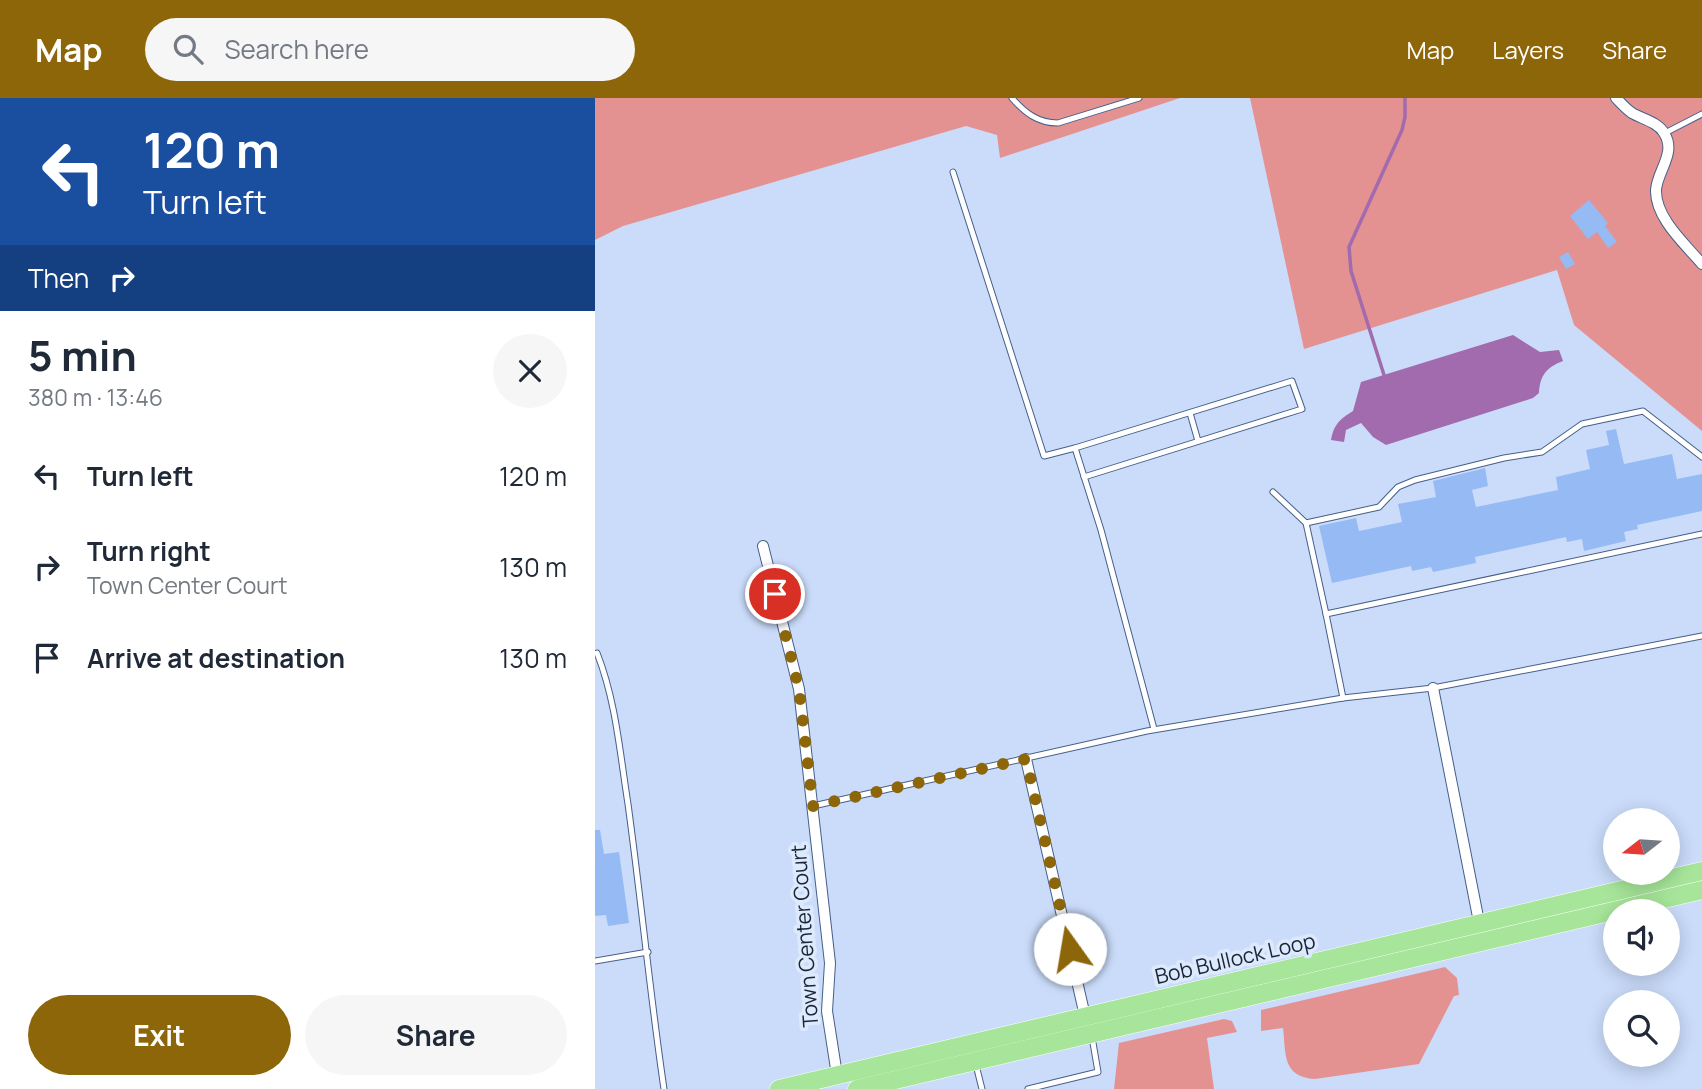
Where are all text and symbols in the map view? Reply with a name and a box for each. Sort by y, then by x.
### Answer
search box [145,18,635,81]
text: Map [35,27,103,72]
icon: search [169,30,207,68]
text: Search here [225,31,369,67]
text: Map [1407,33,1454,66]
text: Layers [1492,33,1564,66]
text: Share [1602,33,1667,66]
text: 120 m [143,116,280,183]
icon: left [28,126,119,217]
text: Turn left [143,180,267,224]
icon: right [103,259,141,297]
text: Then [28,260,89,296]
text: 5 min [28,326,137,384]
button: close [493,334,567,408]
text: 380 m · 13:46 [28,381,163,413]
icon: left [28,457,66,495]
text: Turn left [87,458,194,494]
text: 120 m [499,458,567,494]
text: Turn right [87,533,211,569]
icon: right [28,548,66,586]
text: 130 m [499,549,567,585]
pin [745,564,805,624]
text: Town Center Court [87,569,287,601]
icon: arrive [756,575,794,613]
icon: arrive [28,639,66,677]
text: Arrive at destination [87,640,345,676]
text: 130 m [499,640,567,676]
north arrow [1603,808,1680,886]
map controls [1603,808,1680,1067]
street label: Town Center Court [784,844,824,1028]
button: sound [1603,899,1680,976]
position arrow [1033,912,1107,986]
street label: Bob Bullock Loop [1152,926,1318,990]
button: search [1603,990,1680,1067]
button: Exit [28,995,291,1075]
button: Share [305,995,567,1075]

